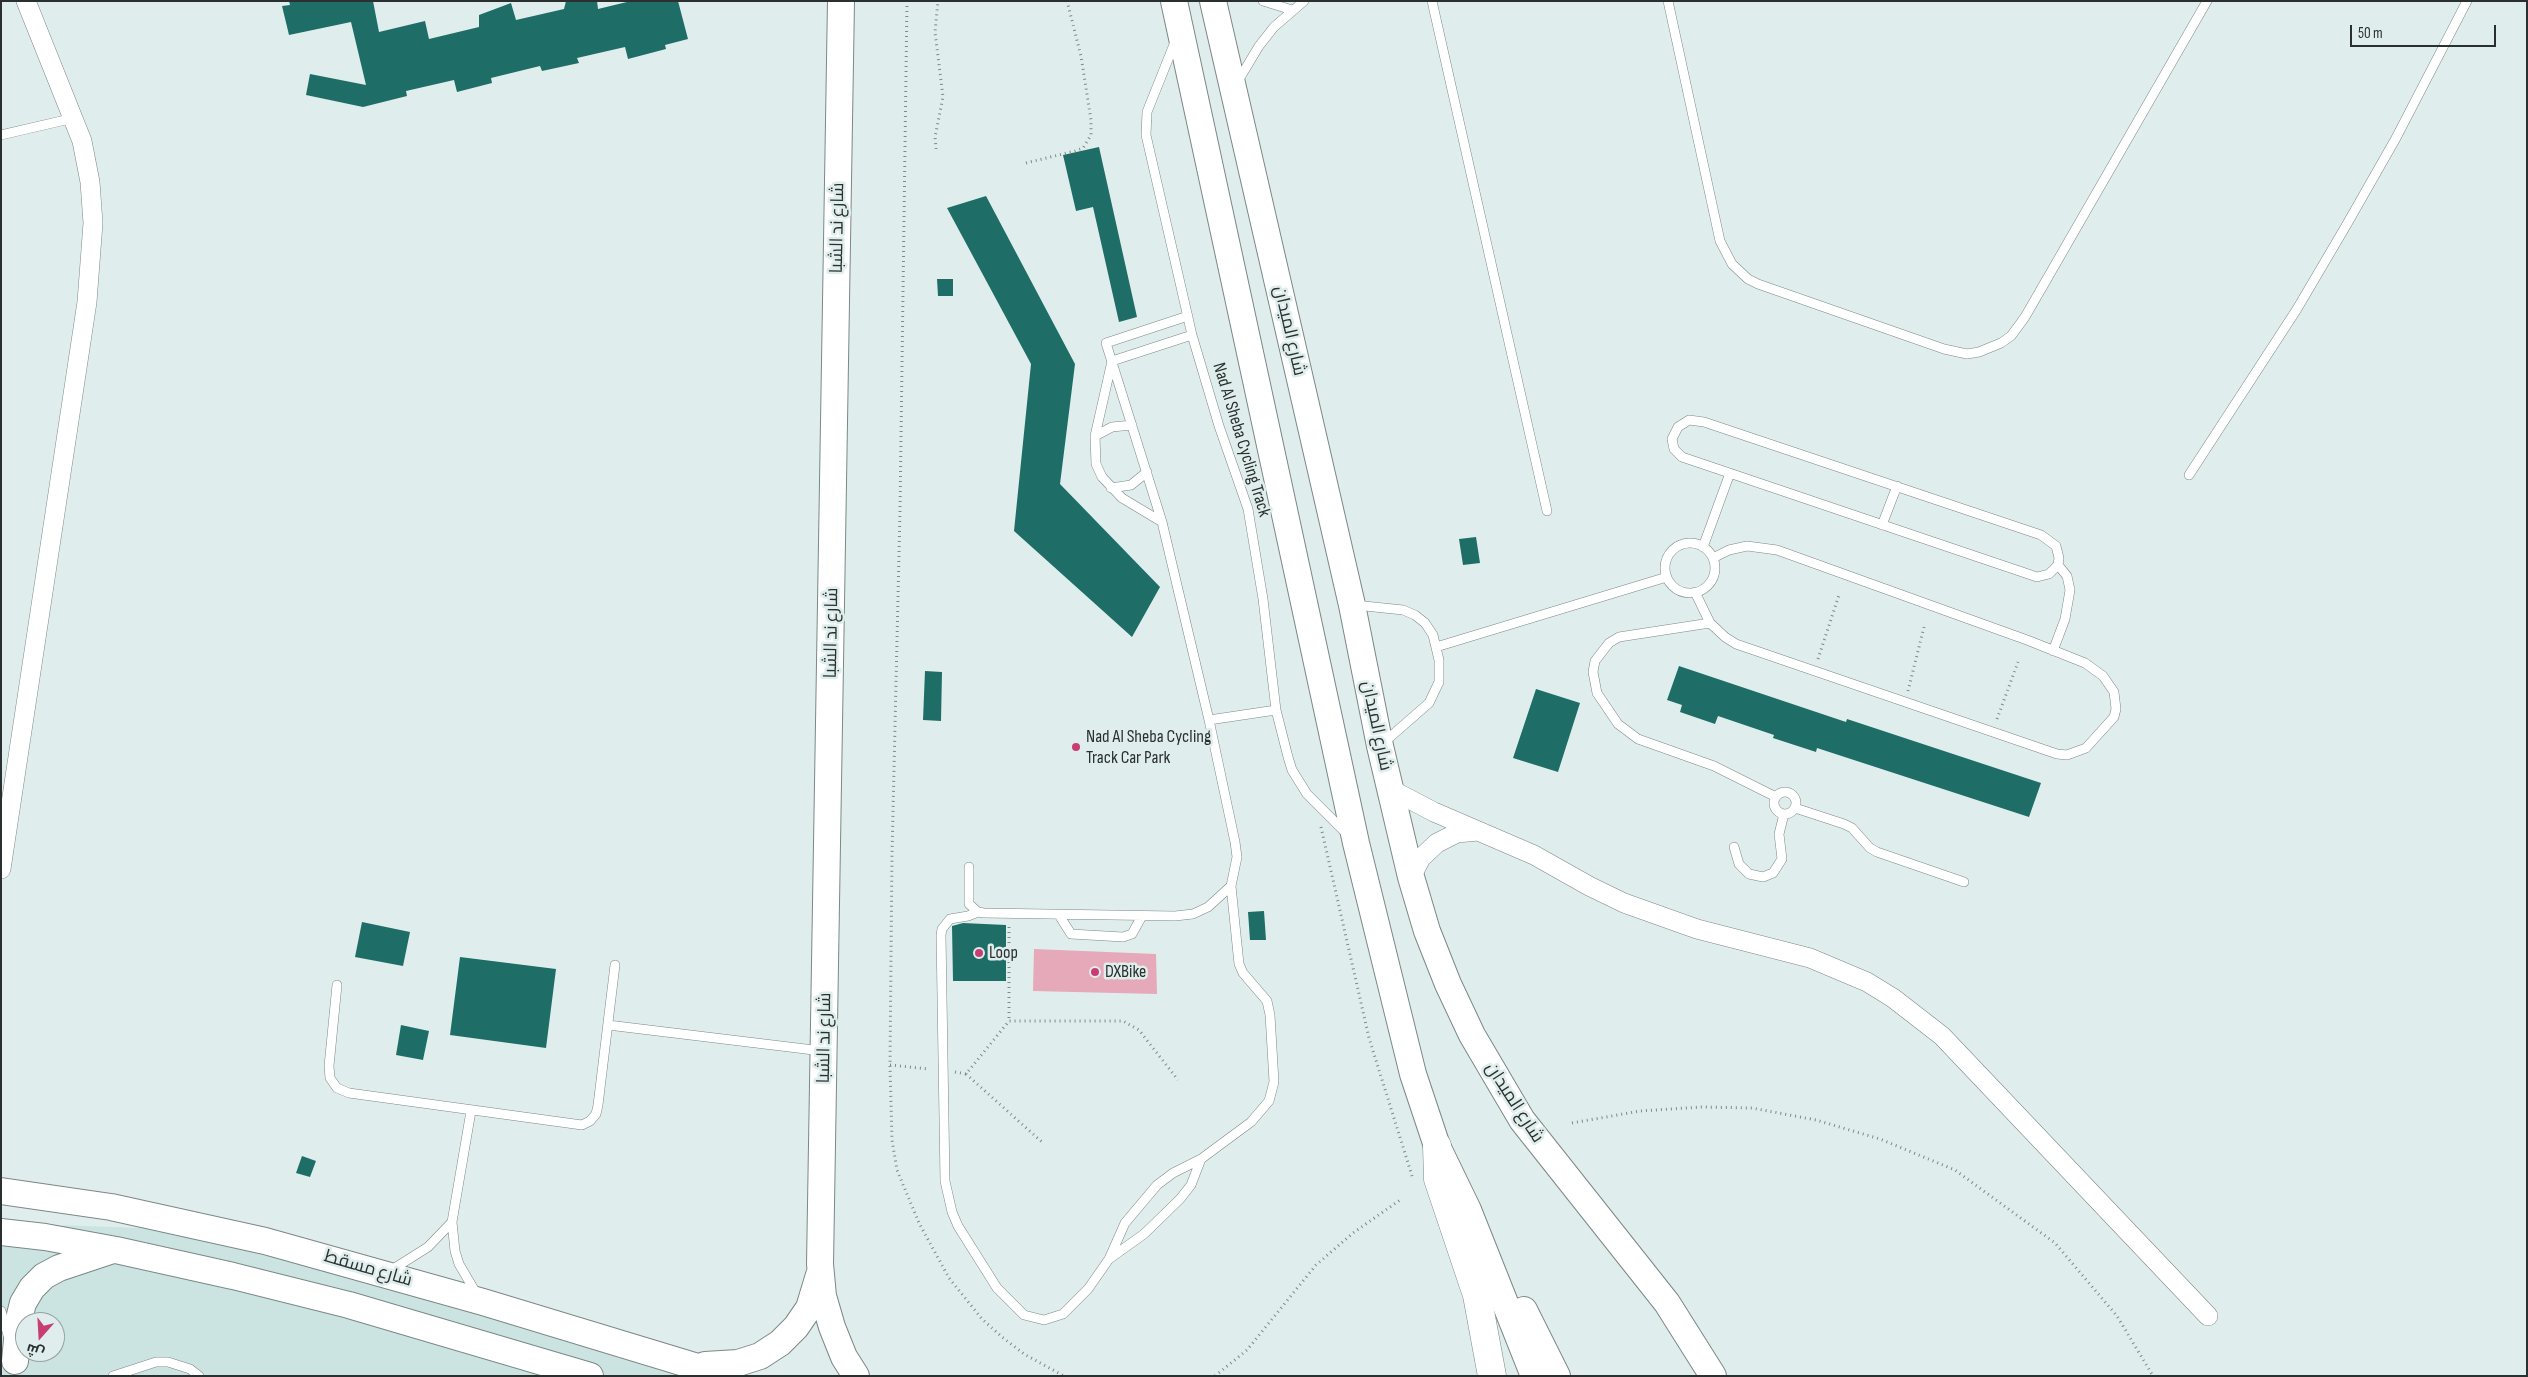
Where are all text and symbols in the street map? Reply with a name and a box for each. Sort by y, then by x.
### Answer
scale bar [2353,15,2499,47]
text: 50 m [2358,24,2383,43]
street label: شارع ند الشبا [826,182,850,274]
street label: شارع الميدان [1268,284,1310,378]
street label: Nad Al Sheba Cycling Track [1207,360,1275,520]
street label: شارع ند الشبا [820,587,844,679]
street label: شارع الميدان [1356,679,1396,773]
place label: Nad Al Sheba Cycling Track Car Park [1086,726,1211,769]
marker: Nad Al Sheba Cycling Track Car Park [1070,741,1082,753]
place label: Loop [989,942,1018,964]
marker: Loop [973,947,985,959]
place label: DXBike [1105,961,1146,983]
marker: DXBike [1089,966,1101,978]
street label: شارع ند الشبا [813,992,837,1084]
street label: شارع الميدان [1480,1059,1548,1147]
street label: شارع مسقط [321,1246,415,1292]
north arrow [15,1312,65,1362]
text: ش [24,1340,47,1362]

